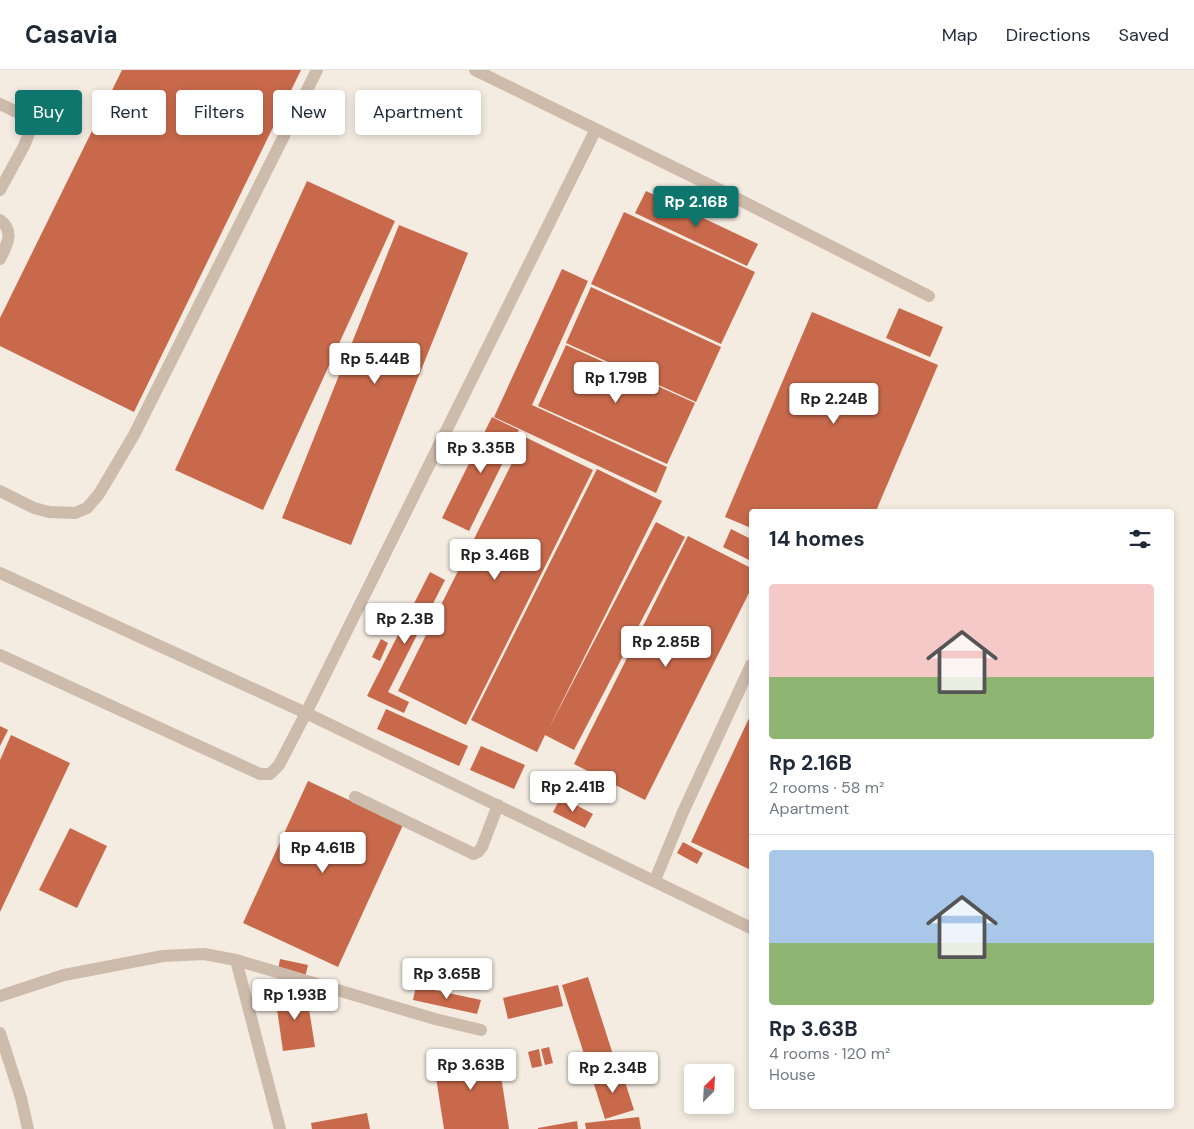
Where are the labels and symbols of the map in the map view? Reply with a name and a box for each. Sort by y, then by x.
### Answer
pin: Rp 2.16B [644,186,748,228]
pin: Rp 5.44B [323,342,427,385]
pin: Rp 1.79B [564,362,668,404]
pin: Rp 2.24B [782,382,886,425]
pin: Rp 3.35B [429,432,533,474]
pin: Rp 3.46B [443,538,547,581]
pin: Rp 2.3B [359,602,451,645]
pin: Rp 2.85B [614,626,718,668]
pin: Rp 2.41B [521,770,625,813]
pin: Rp 4.61B [271,832,375,874]
pin: Rp 3.65B [395,958,499,1000]
pin: Rp 1.93B [243,978,347,1021]
pin: Rp 3.63B [419,1048,523,1091]
pin: Rp 2.34B [561,1052,665,1094]
north arrow [684,1064,734,1114]

